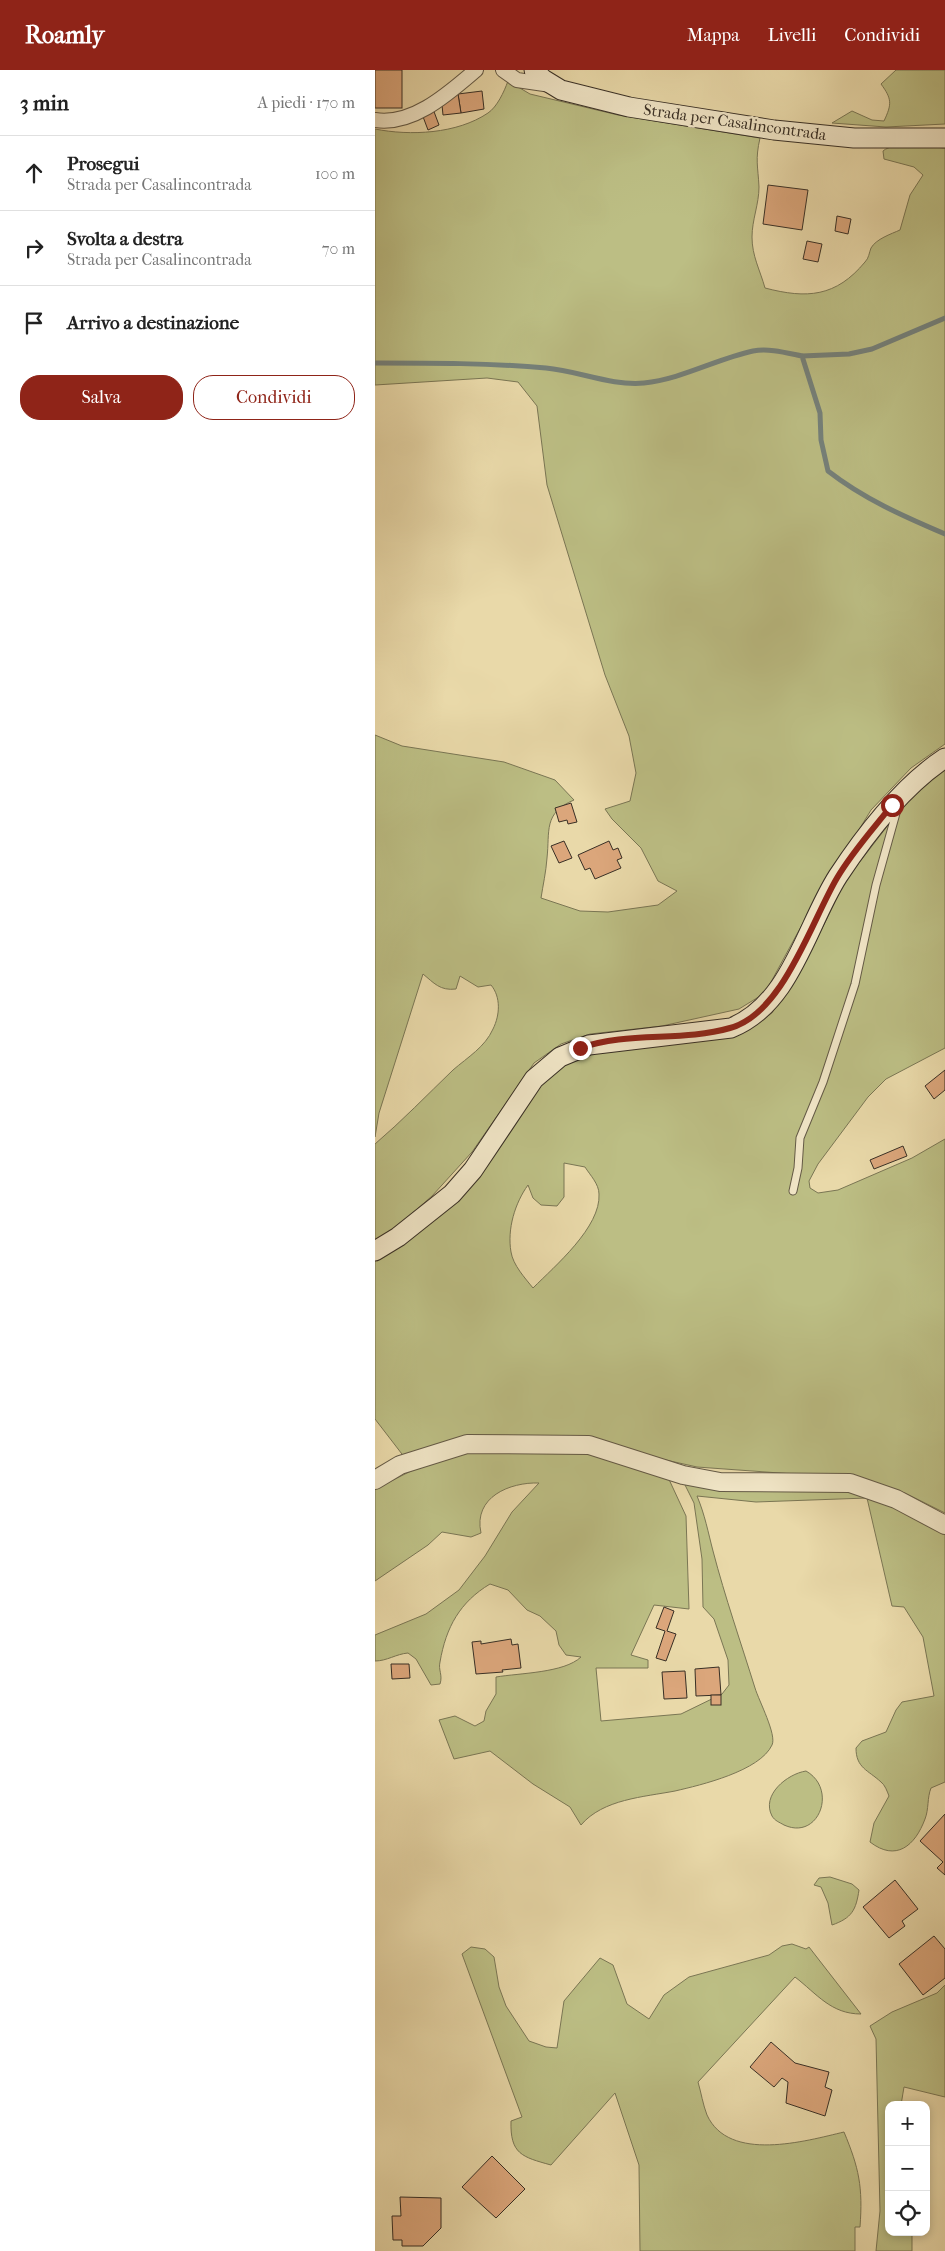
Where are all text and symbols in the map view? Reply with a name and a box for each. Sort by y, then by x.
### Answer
text: Roamly [25,21,104,49]
text: Mappa [687,25,740,46]
text: Livelli [768,25,816,46]
text: Condividi [844,25,920,46]
text: 3 min [20,91,69,115]
text: A piedi · 170 m [258,93,355,112]
street label: Strada per Casalincontrada [642,100,828,144]
text: Prosegui [67,153,139,175]
icon: ahead [20,159,48,187]
text: 100 m [315,164,355,183]
text: Strada per Casalincontrada [67,175,252,194]
text: Svolta a destra [67,228,183,250]
icon: right [20,234,48,262]
text: 70 m [322,239,355,258]
text: Strada per Casalincontrada [67,250,252,269]
icon: arrive [20,309,48,337]
text: Arrivo a destinazione [67,312,239,334]
button: Salva [20,375,183,420]
button: Condividi [193,375,355,420]
route start [881,794,904,817]
route end [569,1037,592,1060]
map controls [885,2101,930,2236]
button: + [885,2101,930,2146]
button: − [885,2146,930,2191]
button: locate [885,2191,930,2236]

